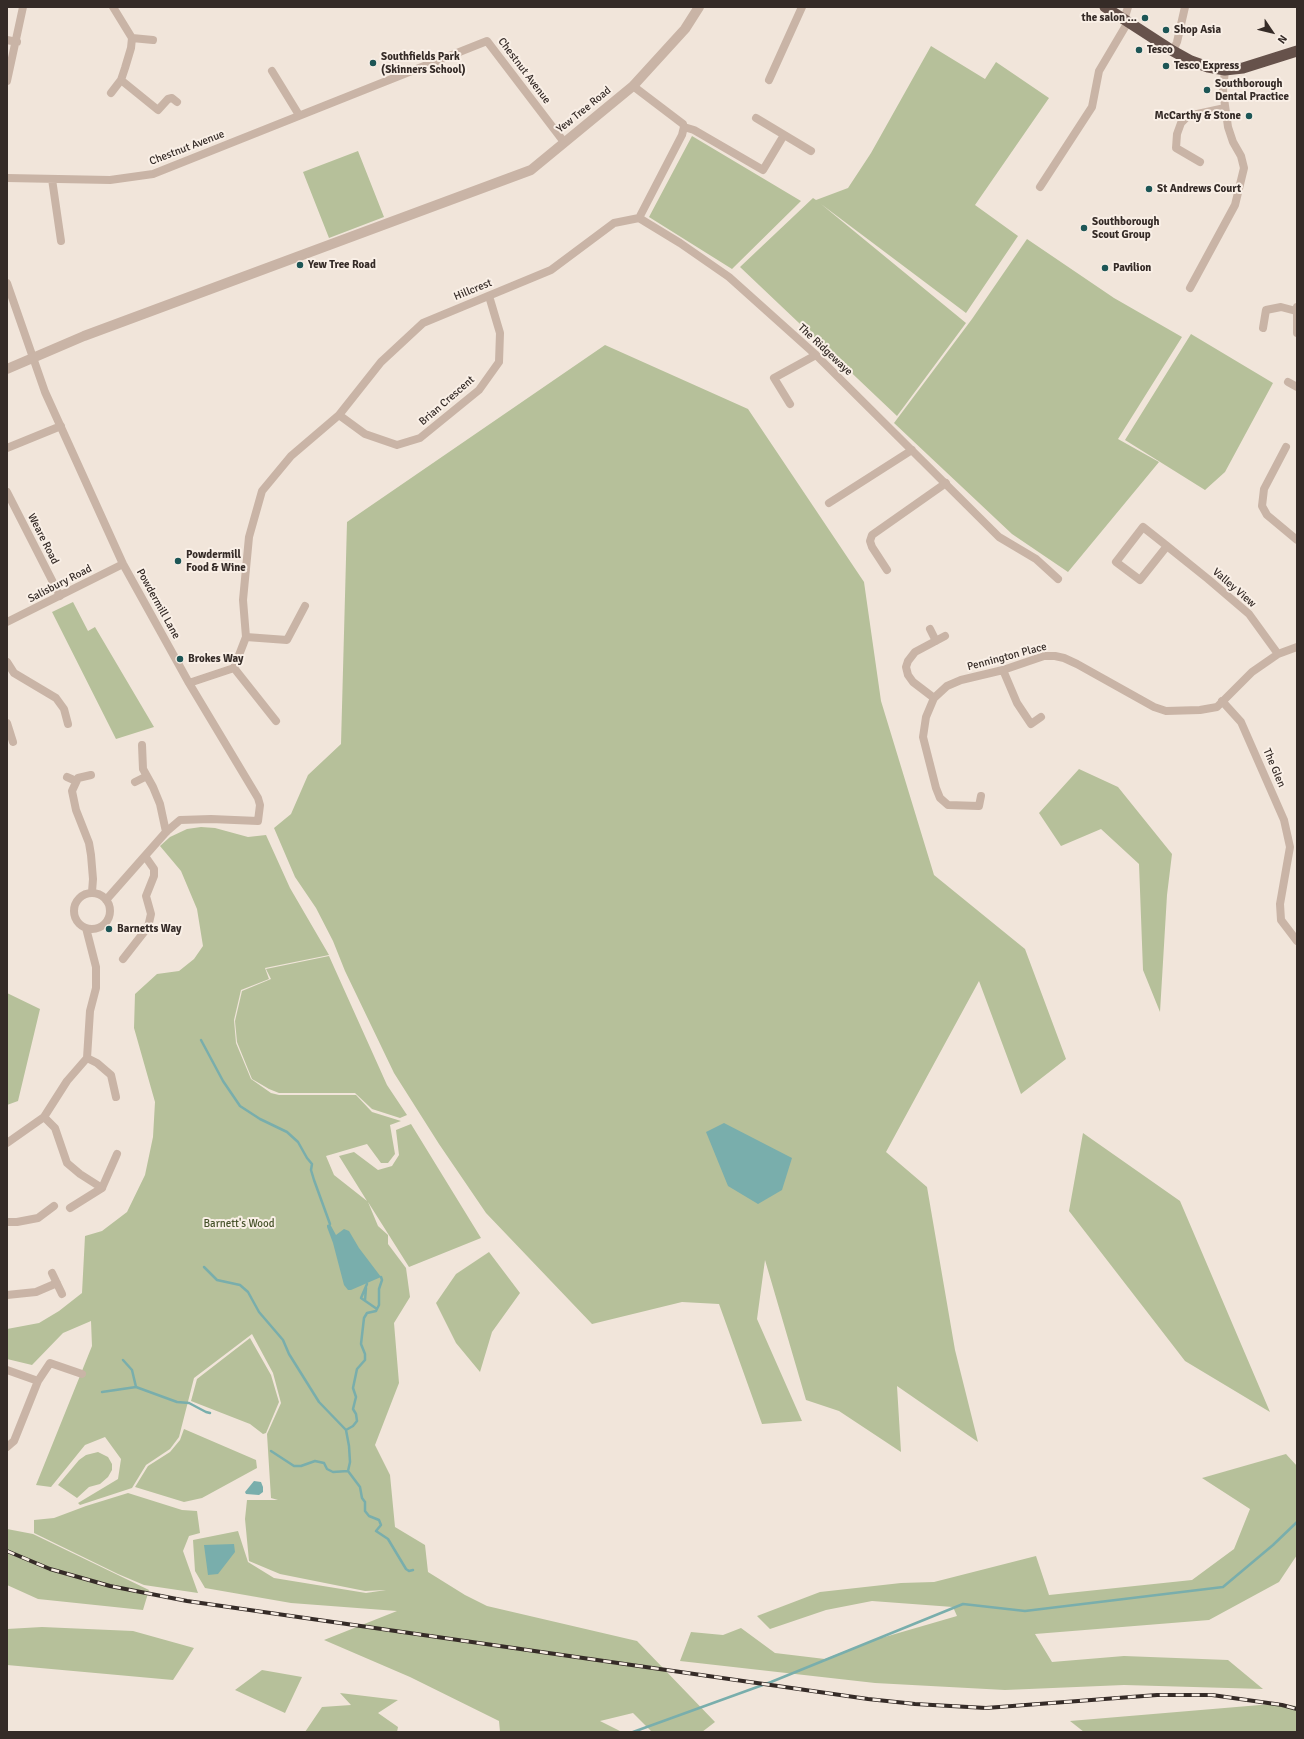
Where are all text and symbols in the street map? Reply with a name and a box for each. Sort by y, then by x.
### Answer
place label: the salon ... [1082,11,1137,25]
north arrow [1252,12,1292,52]
marker: the salon ... [1140,13,1150,23]
place label: Shop Asia [1174,23,1221,37]
marker: Shop Asia [1161,25,1171,35]
text: N [1275,32,1290,46]
street label: Chestnut Avenue [495,35,553,107]
place label: Tesco [1147,43,1173,57]
marker: Tesco [1134,45,1144,55]
place label: Southfields Park (Skinners School) [381,50,466,76]
marker: Southfields Park (Skinners School) [368,58,378,68]
place label: Tesco Express [1174,59,1239,73]
marker: Tesco Express [1161,61,1171,71]
place label: Southborough Dental Practice [1215,77,1289,103]
street label: Yew Tree Road [554,84,614,136]
marker: Southborough Dental Practice [1202,85,1212,95]
place label: McCarthy & Stone [1155,109,1241,123]
marker: McCarthy & Stone [1244,111,1254,121]
street label: Chestnut Avenue [148,128,226,168]
place label: St Andrews Court [1157,182,1241,196]
marker: St Andrews Court [1144,184,1154,194]
place label: Southborough Scout Group [1092,215,1159,241]
marker: Southborough Scout Group [1079,223,1089,233]
place label: Yew Tree Road [308,258,376,272]
marker: Yew Tree Road [295,260,305,270]
place label: Pavilion [1113,261,1151,275]
marker: Pavilion [1100,263,1110,273]
street label: Hillcrest [452,276,494,304]
street label: The Ridgewaye [795,321,855,379]
street label: Brian Crescent [417,373,477,429]
street label: Weare Road [25,511,61,567]
place label: Powdermill Food & Wine [186,548,246,574]
marker: Powdermill Food & Wine [173,556,183,566]
street label: Salisbury Road [26,562,94,606]
street label: Valley View [1210,566,1258,610]
street label: Powdermill Lane [133,567,183,641]
street label: Pennington Place [966,640,1048,674]
place label: Brokes Way [188,652,244,666]
marker: Brokes Way [175,654,185,664]
street label: The Glen [1260,747,1288,789]
place label: Barnetts Way [117,922,181,936]
marker: Barnetts Way [104,924,114,934]
park label: Barnett's Wood [203,1217,275,1231]

